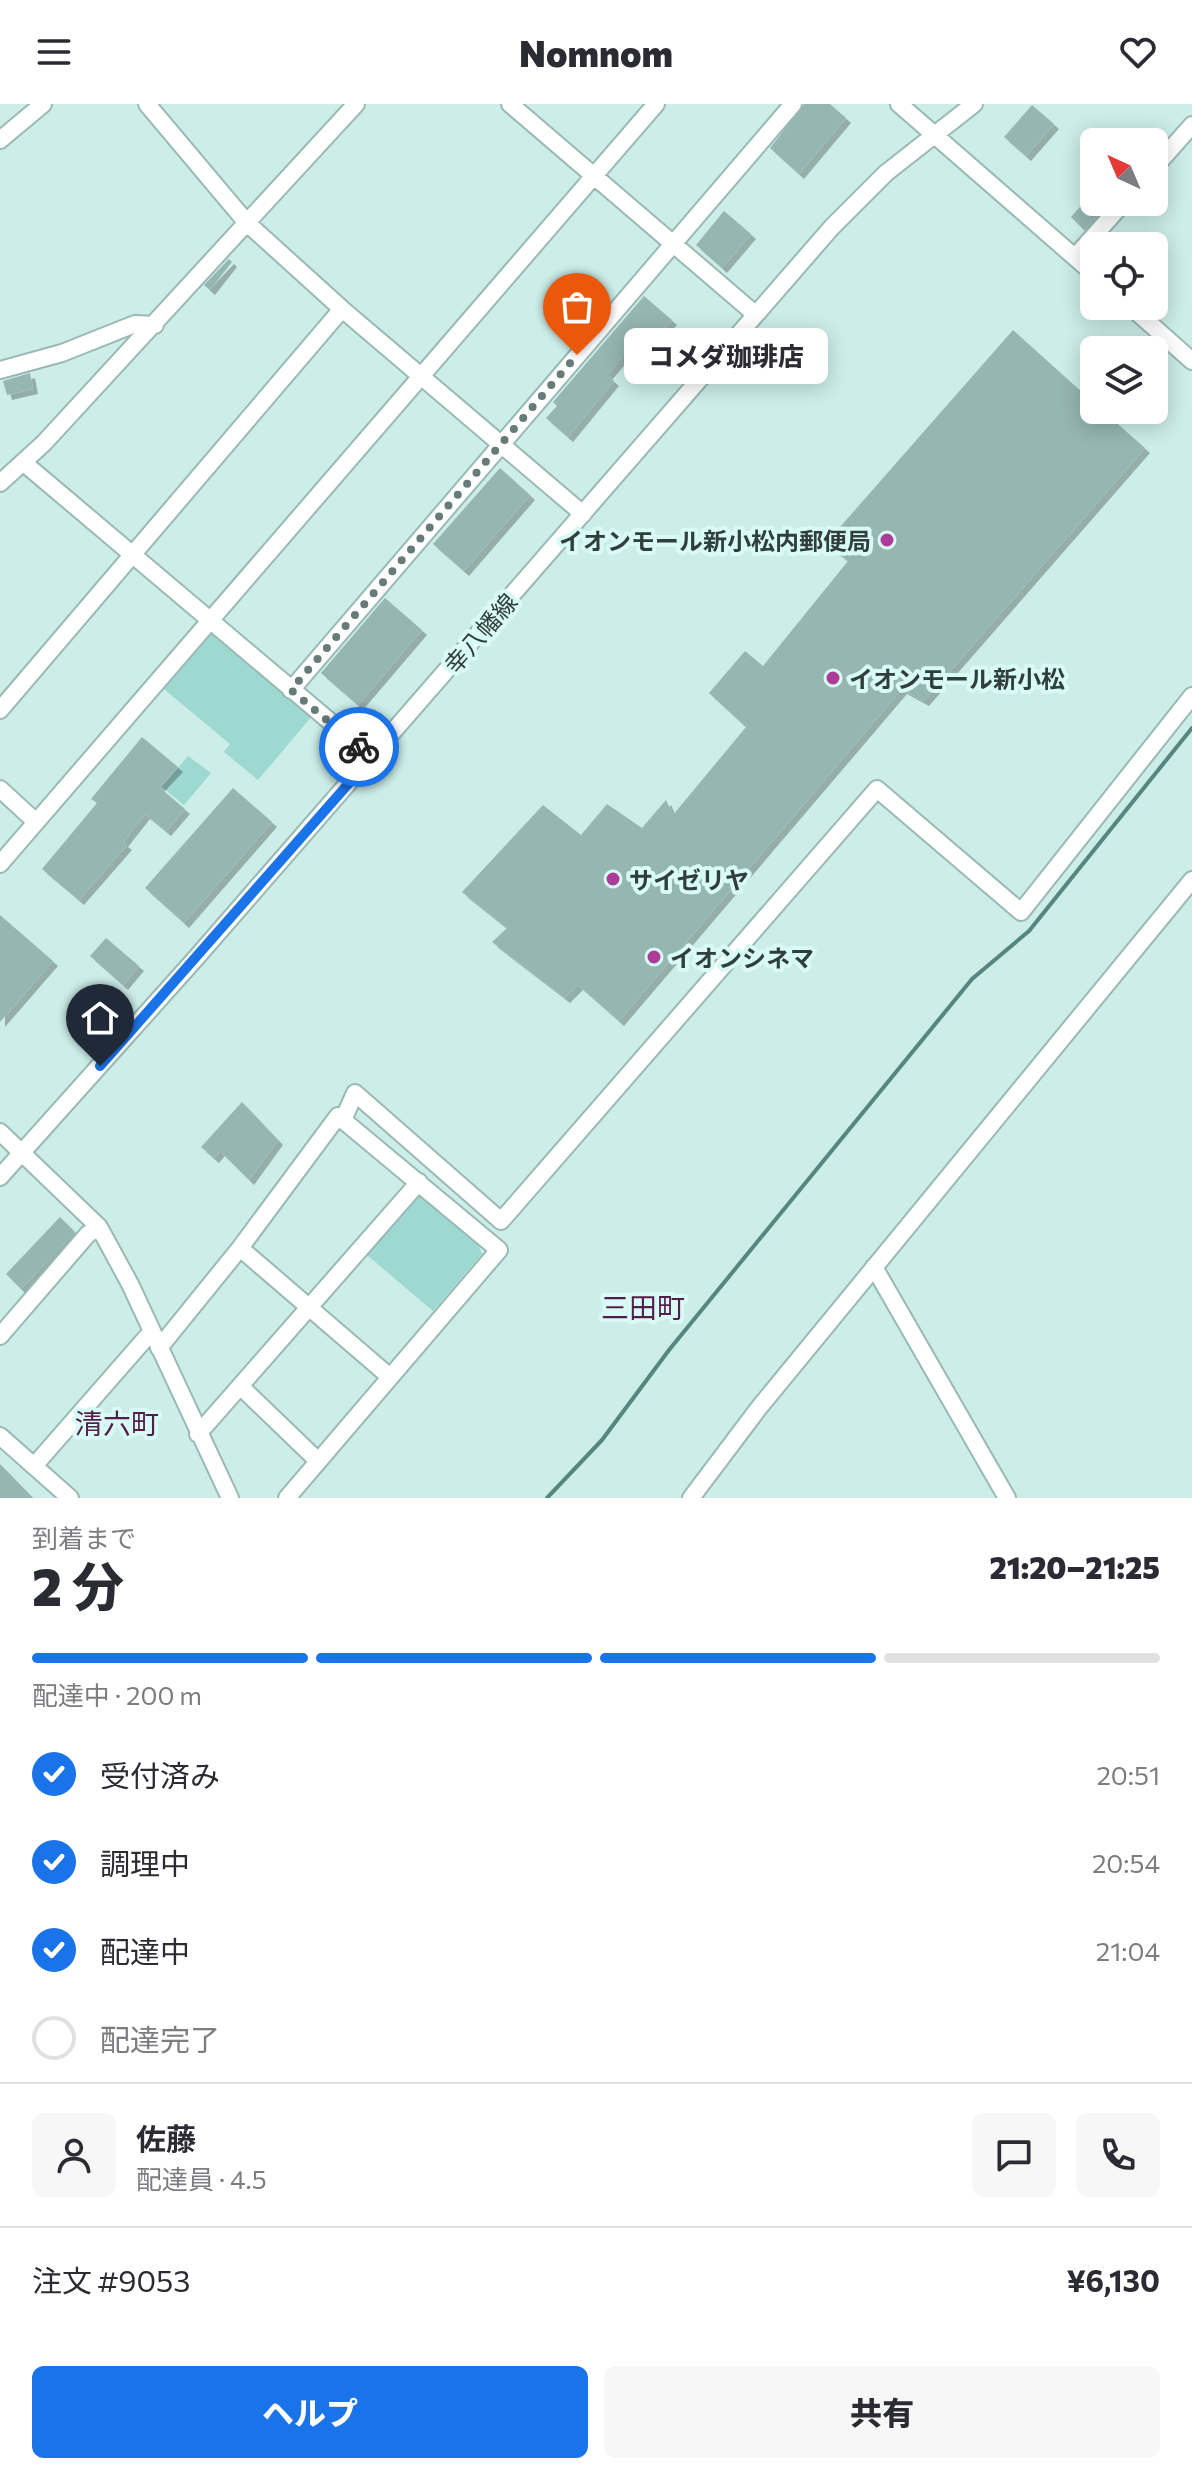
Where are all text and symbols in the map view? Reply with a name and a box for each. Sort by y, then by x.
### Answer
icon: menu [32,30,76,74]
text: Nomnom [519,30,673,74]
icon: heart [1116,30,1160,74]
north arrow [1080,128,1168,216]
map controls [1080,128,1168,424]
button: locate [1080,232,1168,320]
pin [543,273,611,355]
icon: bag [555,285,599,329]
callout: コメダ珈琲店 [625,327,829,383]
button: layers [1080,336,1168,424]
text: コメダ珈琲店 [648,340,804,371]
place label: イオンモール新小松内郵便局 [559,526,871,555]
marker: イオンモール新小松内郵便局 [878,531,896,549]
street label: 幸八幡線 [438,587,522,679]
place label: イオンモール新小松 [849,664,1065,693]
marker: イオンモール新小松 [824,669,842,687]
courier [319,707,399,787]
icon: bike [337,725,381,769]
place label: サイゼリヤ [629,865,749,894]
marker: サイゼリヤ [604,870,622,888]
place label: イオンシネマ [670,943,814,972]
marker: イオンシネマ [645,948,663,966]
pin [66,984,134,1066]
icon: home [78,996,122,1040]
district label: 三田町 [601,1290,685,1324]
district label: 清六町 [75,1406,159,1440]
text: 到着まで [32,1522,136,1553]
text: 21:20–21:25 [990,1548,1160,1585]
text: 2 分 [32,1553,124,1617]
text: 配達中 · 200 m [32,1679,202,1710]
icon: check [32,1752,76,1796]
text: 受付済み [100,1756,220,1793]
text: 20:51 [1097,1759,1160,1790]
icon: check [32,1840,76,1884]
text: 調理中 [100,1844,190,1881]
text: 20:54 [1092,1847,1160,1878]
icon: check [32,1928,76,1972]
text: 配達中 [100,1932,190,1969]
text: 21:04 [1096,1935,1160,1966]
text: 配達完了 [100,2020,220,2057]
button: person [32,2113,116,2197]
button: chat [972,2113,1056,2197]
button: phone [1076,2113,1160,2197]
text: 佐藤 [136,2119,196,2156]
text: 配達員 · 4.5 [136,2163,267,2194]
text: 注文 #9053 [32,2261,190,2298]
text: ¥6,130 [1066,2261,1160,2298]
button: ヘルプ [32,2366,588,2458]
button: 共有 [604,2366,1160,2458]

